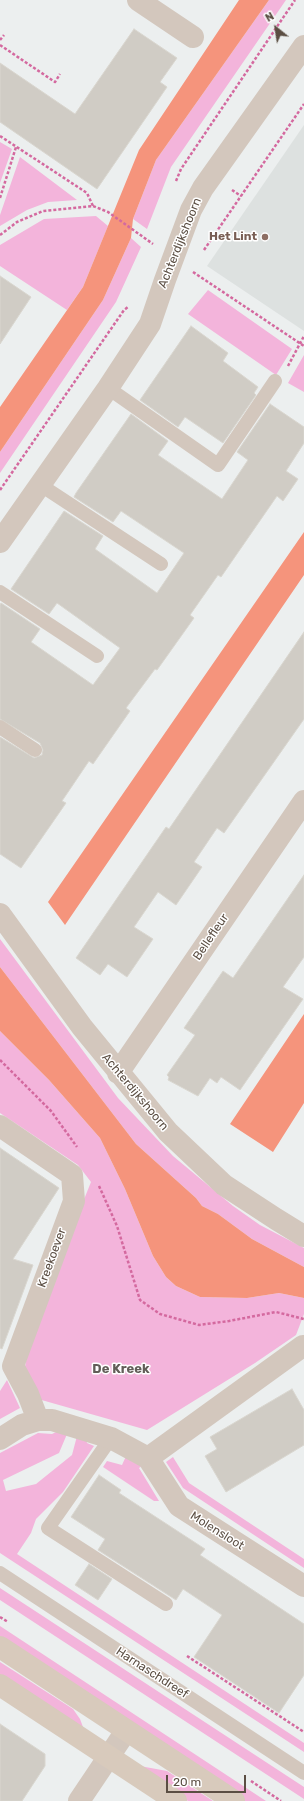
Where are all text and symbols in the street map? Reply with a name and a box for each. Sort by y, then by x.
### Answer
north arrow [256,8,296,48]
text: N [263,10,276,25]
street label: Achterdijkshoorn [155,196,205,290]
place label: Het Lint [209,230,257,244]
marker: Het Lint [260,232,270,242]
street label: Bellefleur [190,911,232,963]
street label: Achterdijkshoorn [99,1051,171,1133]
street label: Kreekoever [35,1226,69,1290]
district label: De Kreek [92,1361,150,1377]
street label: Molensloot [187,1509,247,1553]
street label: Harnaschdreef [113,1644,191,1702]
scale bar [168,1767,248,1793]
text: 20 m [173,1775,201,1789]

